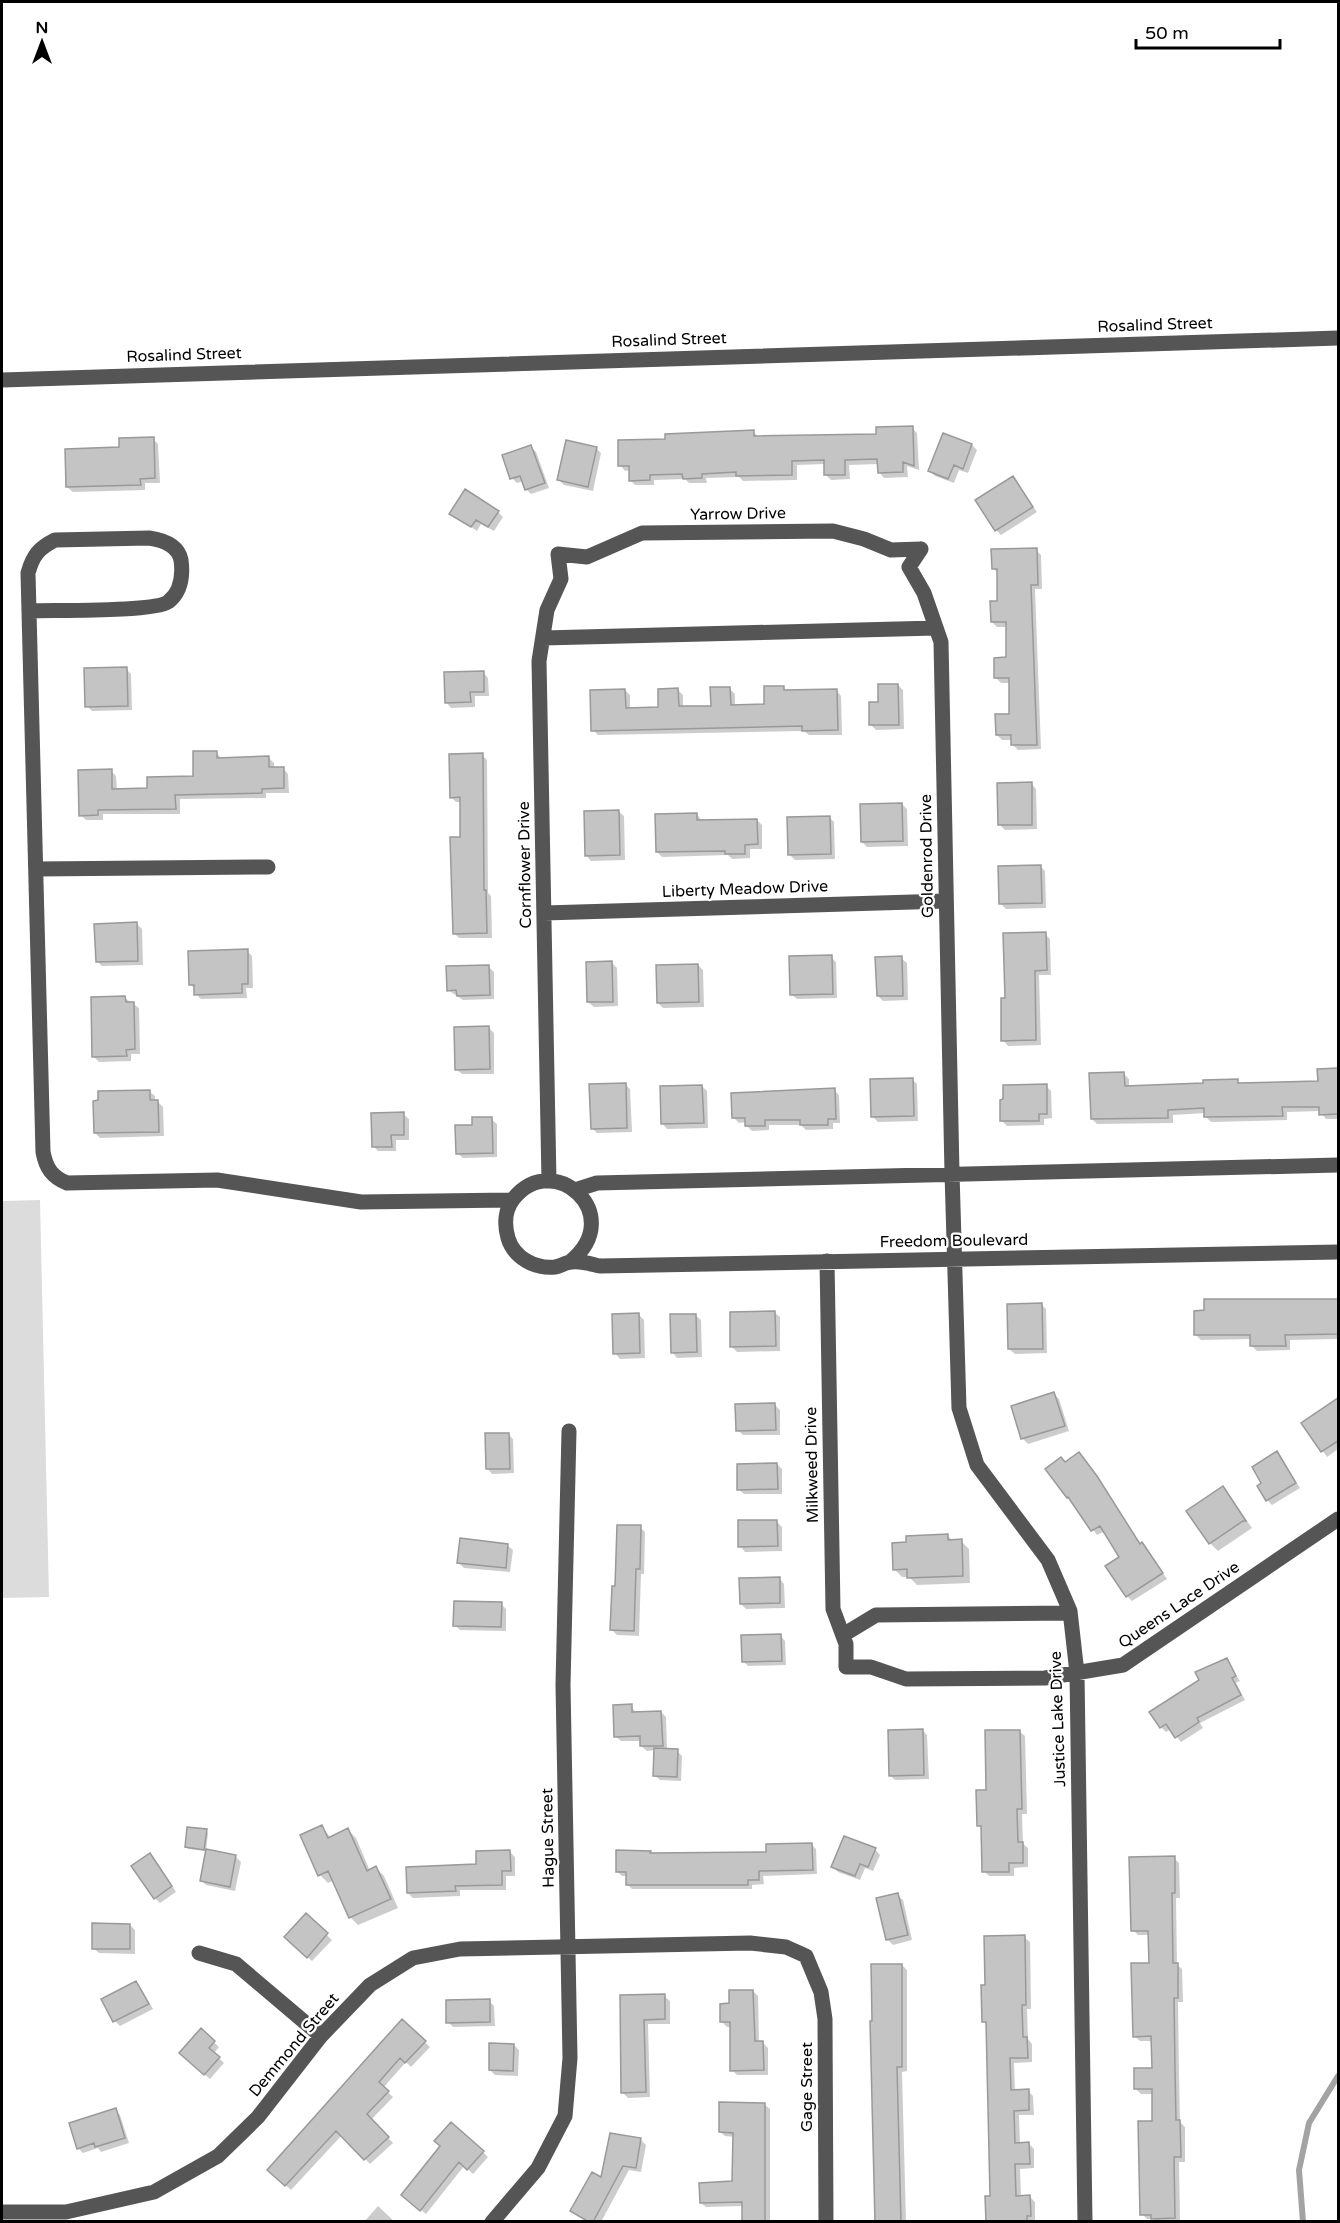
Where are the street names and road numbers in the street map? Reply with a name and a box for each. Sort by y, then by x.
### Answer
street label: Rosalind Street [1097,313,1213,337]
street label: Rosalind Street [611,328,727,352]
street label: Rosalind Street [126,343,242,367]
street label: Yarrow Drive [690,503,786,525]
street label: Goldenrod Drive [916,794,938,918]
street label: Cornflower Drive [514,801,536,929]
street label: Liberty Meadow Drive [661,876,829,902]
street label: Freedom Boulevard [879,1230,1029,1252]
street label: Milkweed Drive [801,1407,823,1523]
street label: Queens Lace Drive [1115,1557,1243,1653]
street label: Justice Lake Drive [1046,1651,1070,1787]
street label: Hague Street [537,1788,559,1888]
street label: Demmond Street [245,1989,343,2101]
street label: Gage Street [797,2042,817,2132]

